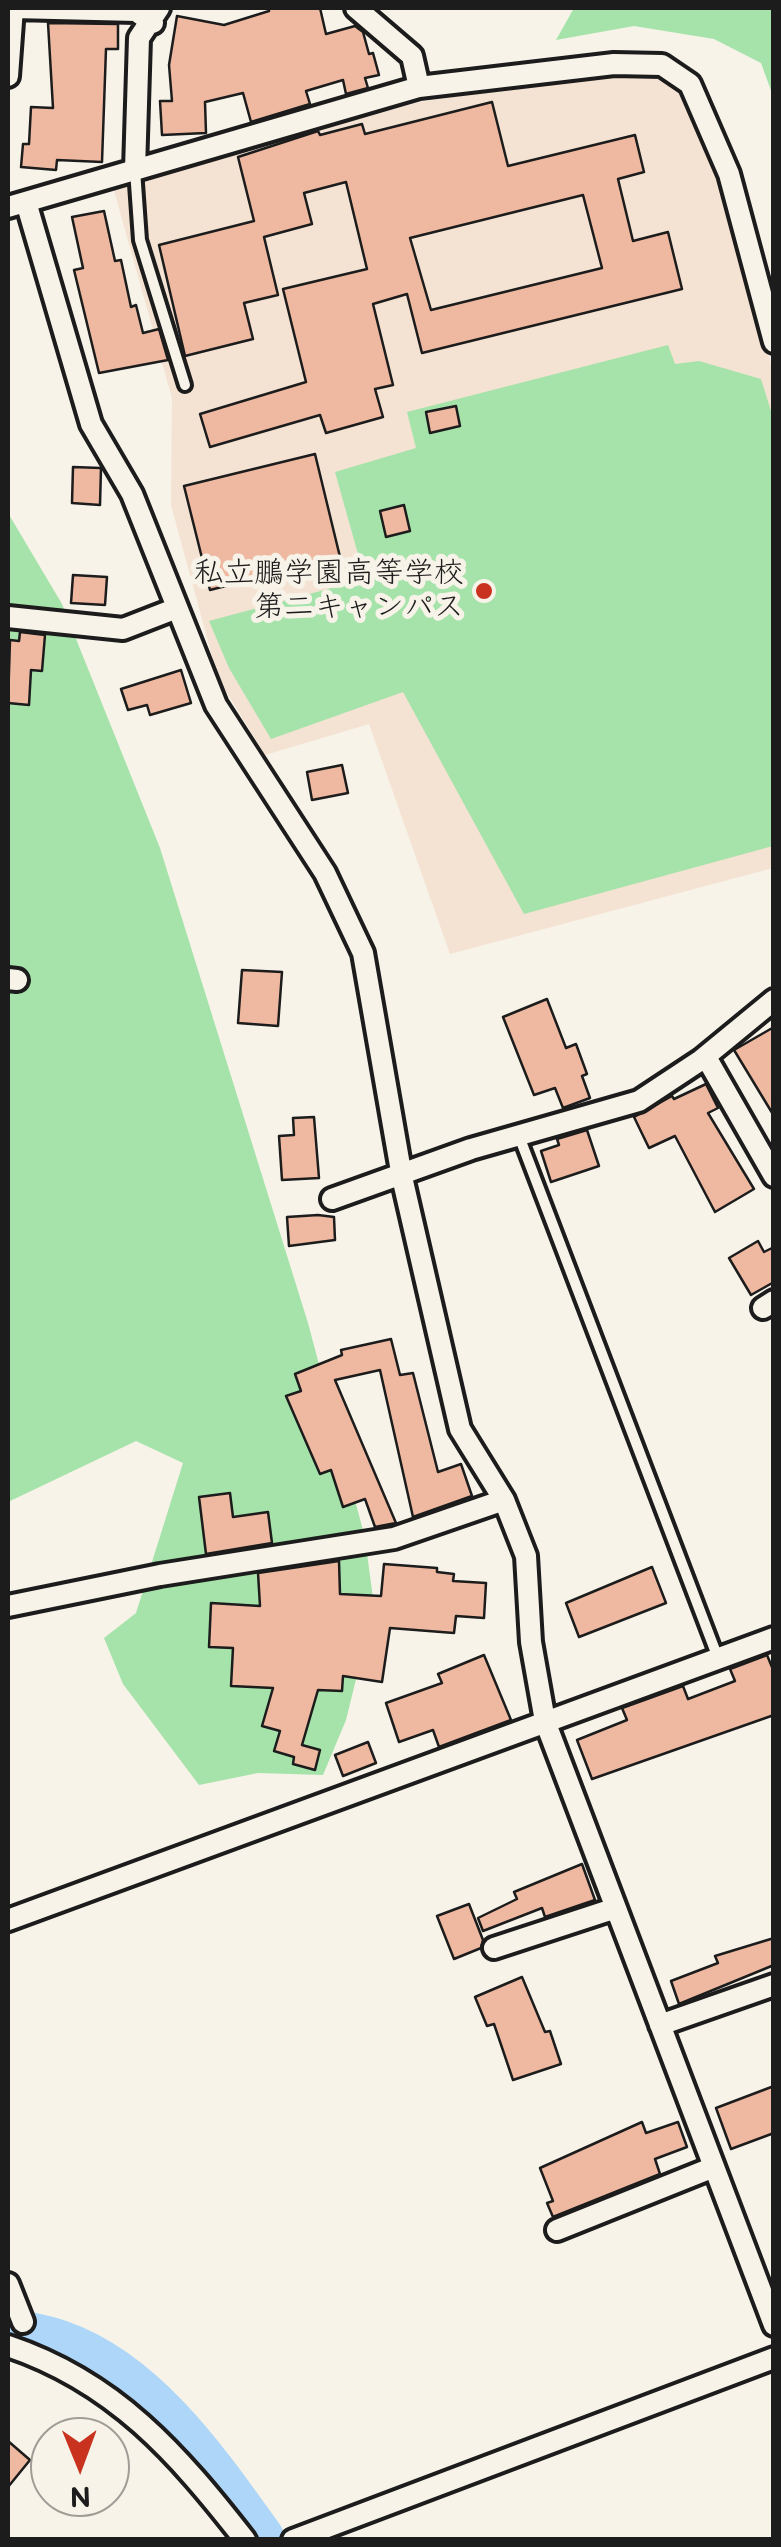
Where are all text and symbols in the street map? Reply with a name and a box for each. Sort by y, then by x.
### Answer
place label: 私立鵬学園高等学校 第二キャンパス [194,556,464,626]
marker: 私立鵬学園高等学校 第二キャンパス [473,580,495,602]
north arrow [30,2417,130,2517]
text: N [70,2479,91,2512]

